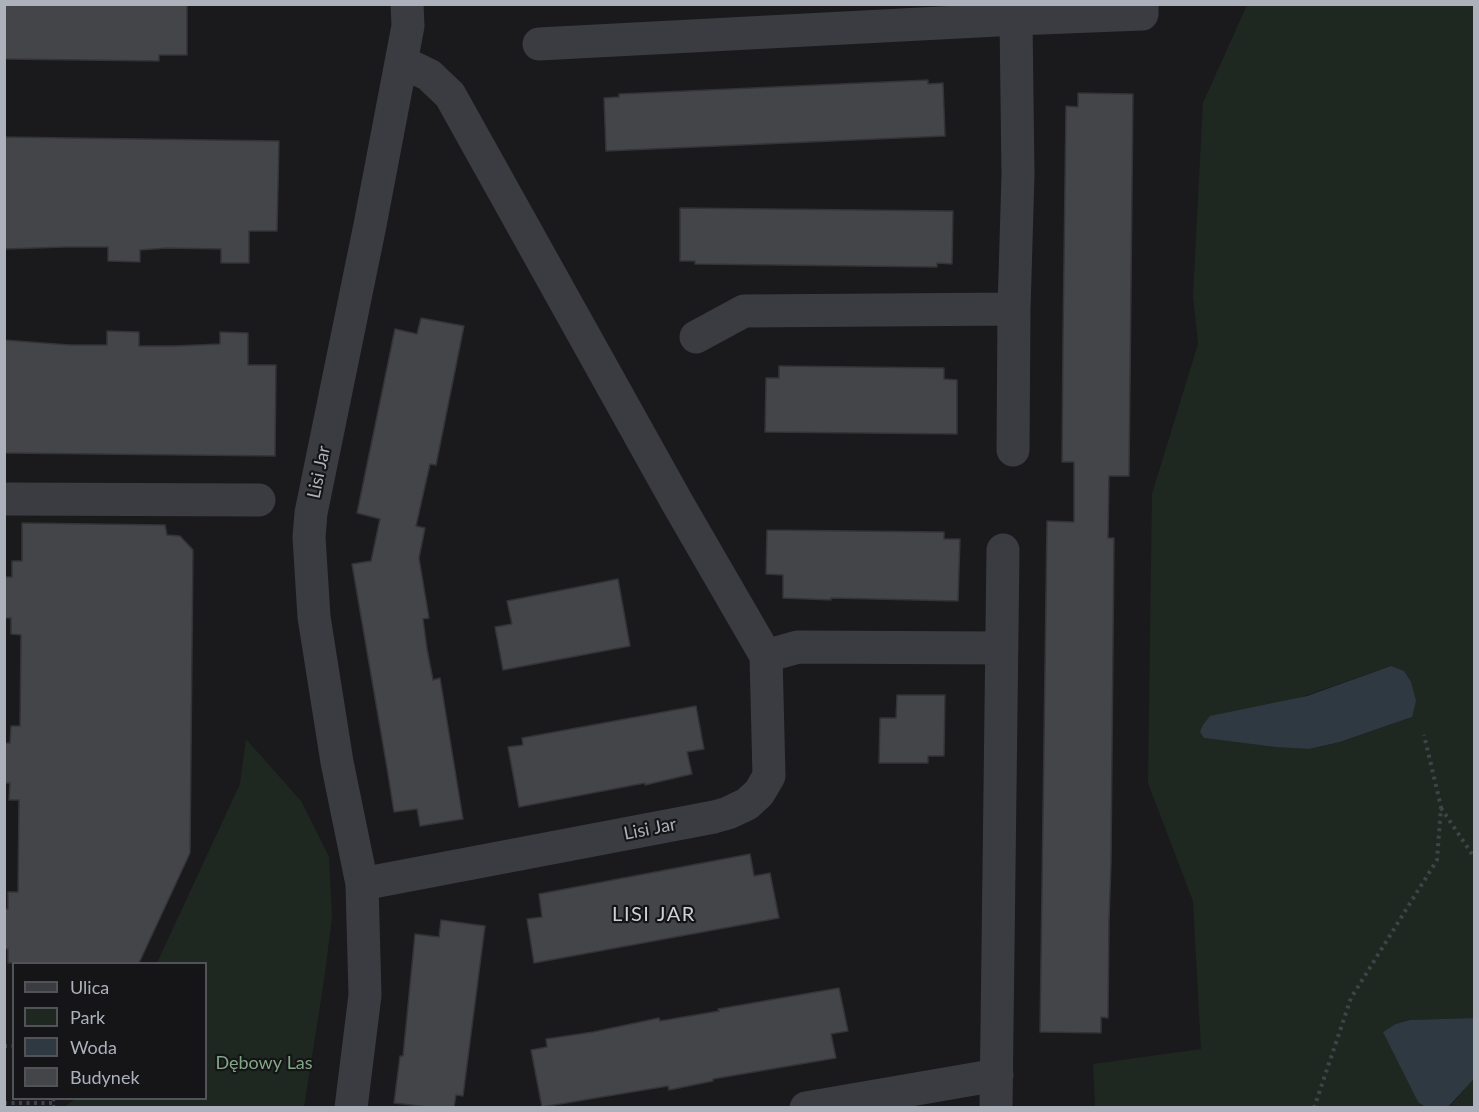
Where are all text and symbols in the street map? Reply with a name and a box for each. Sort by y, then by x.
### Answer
street label: Lisi Jar [303,444,335,500]
street label: Lisi Jar [622,813,678,845]
district label: LISI JAR [612,903,696,927]
legend [12,962,207,1100]
text: Ulica [70,976,109,998]
text: Park [70,1006,105,1028]
text: Woda [70,1036,117,1058]
park label: Dębowy Las [215,1052,313,1074]
text: Budynek [70,1066,140,1088]

